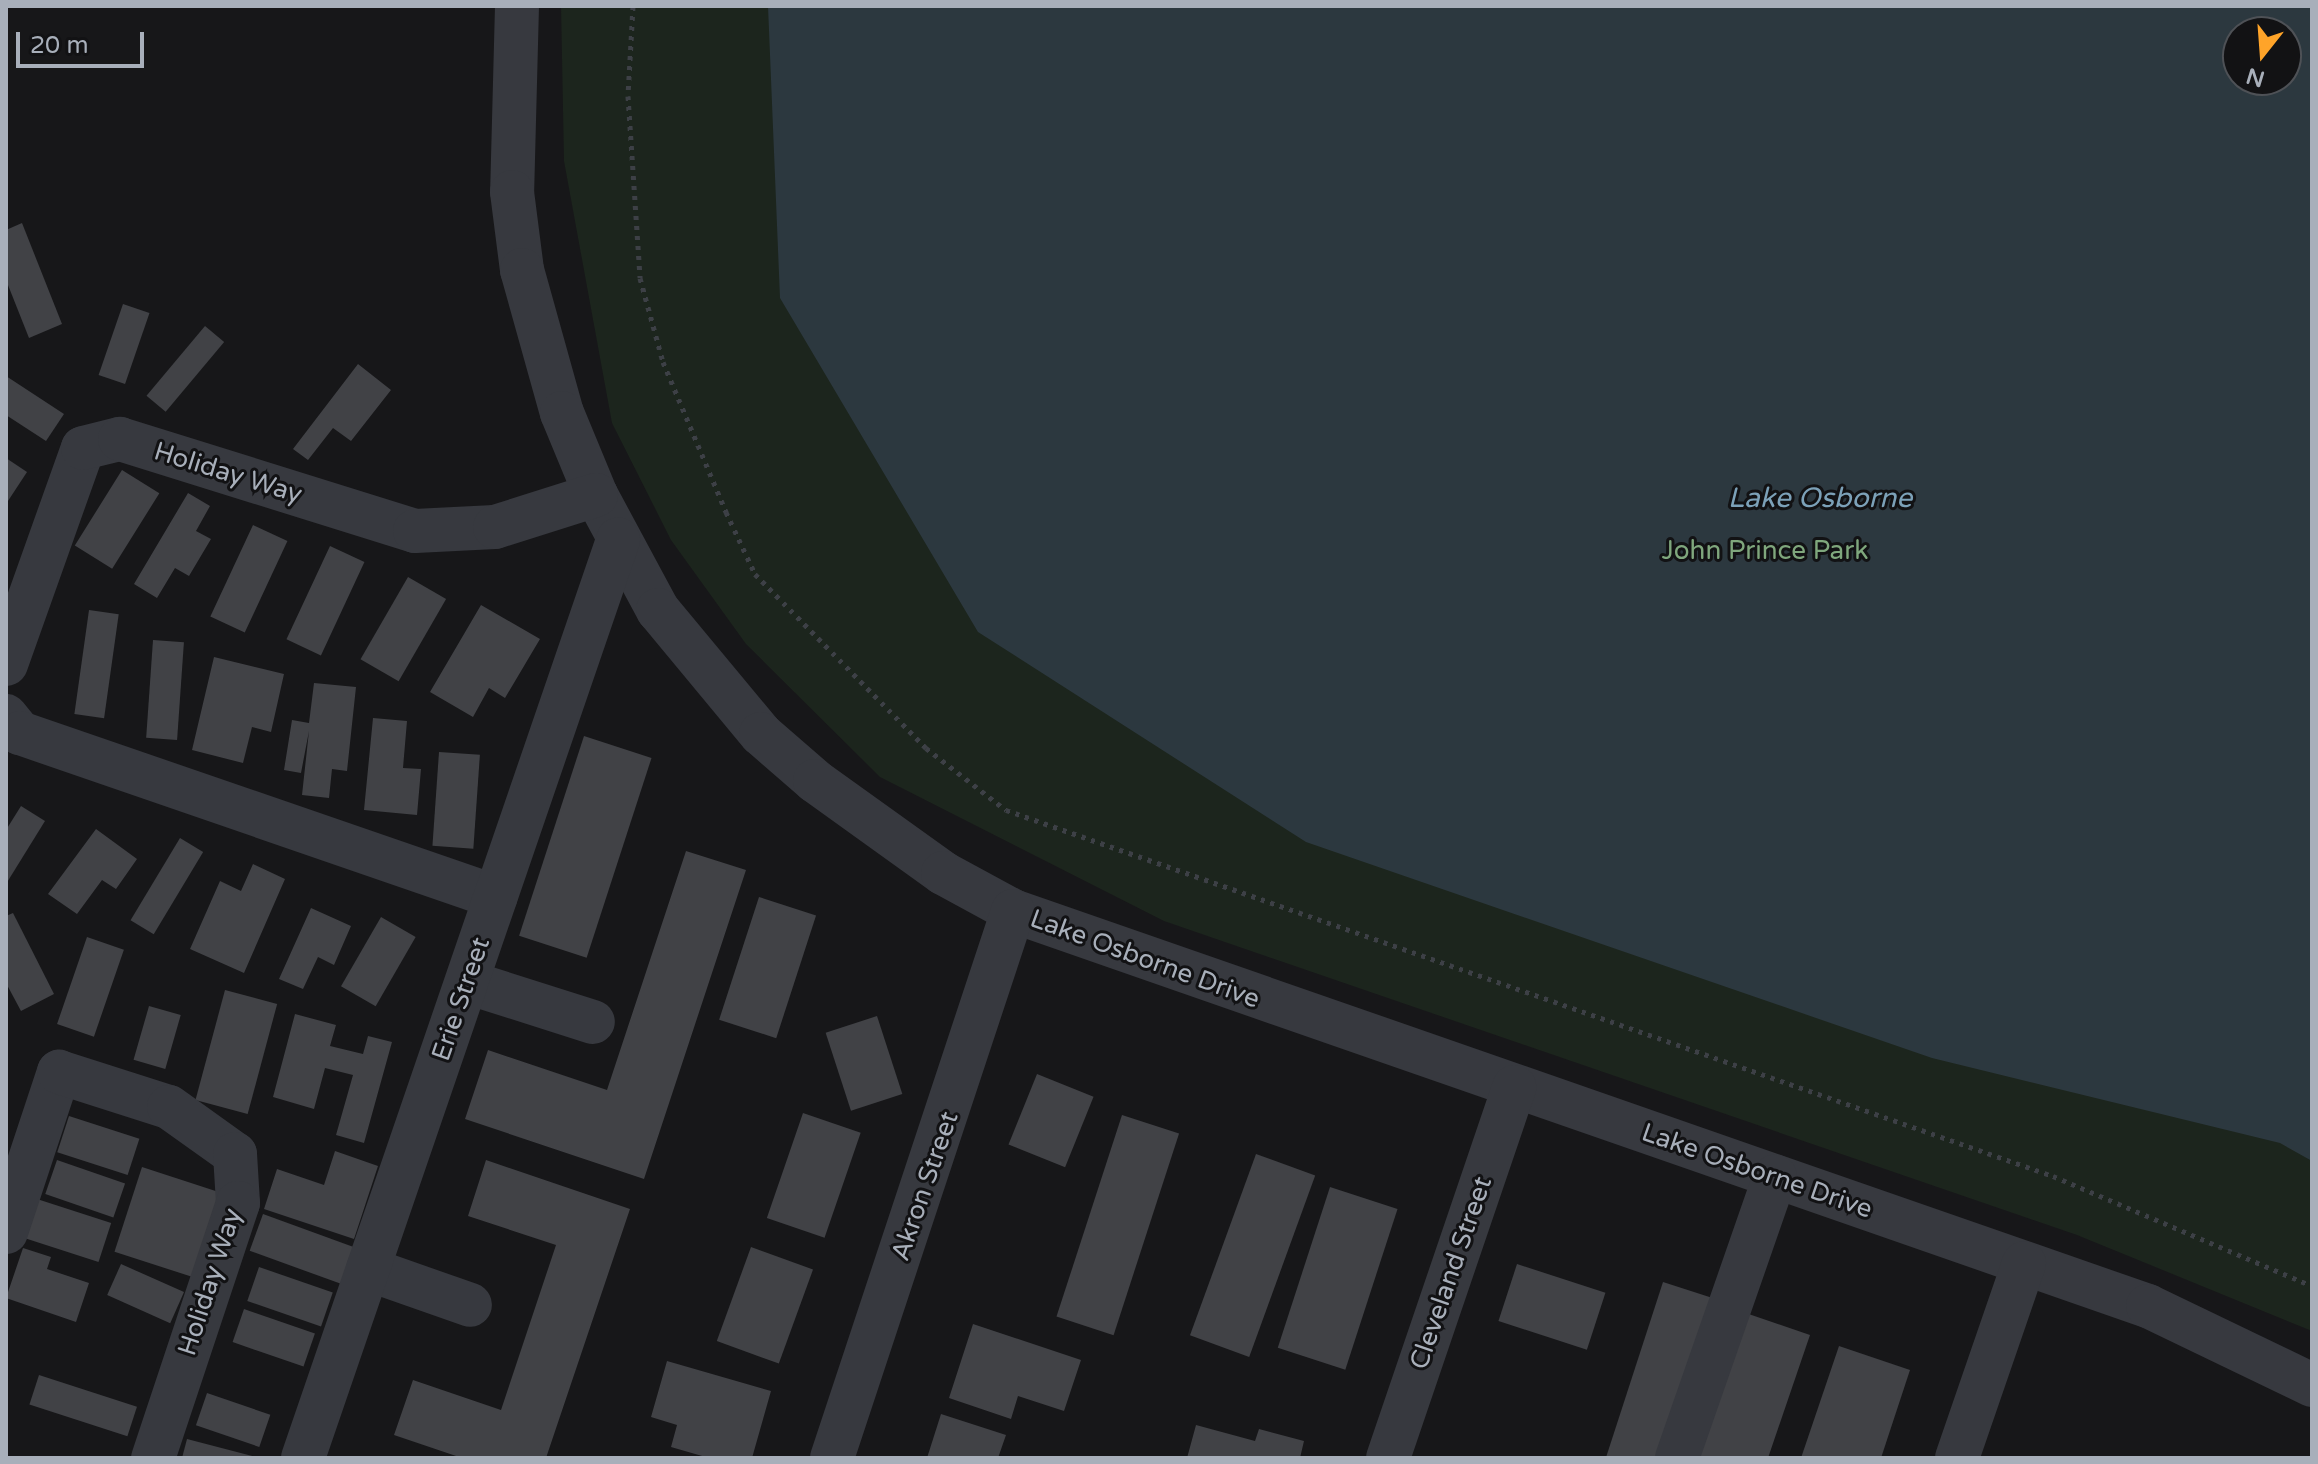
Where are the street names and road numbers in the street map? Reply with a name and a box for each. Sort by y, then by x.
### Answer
street label: Holiday Way [150,436,306,510]
street label: Lake Osborne Drive [1026,903,1264,1015]
street label: Erie Street [425,933,497,1065]
street label: Akron Street [885,1107,965,1265]
street label: Lake Osborne Drive [1638,1117,1876,1225]
street label: Cleveland Street [1403,1173,1499,1373]
street label: Holiday Way [172,1204,248,1360]

